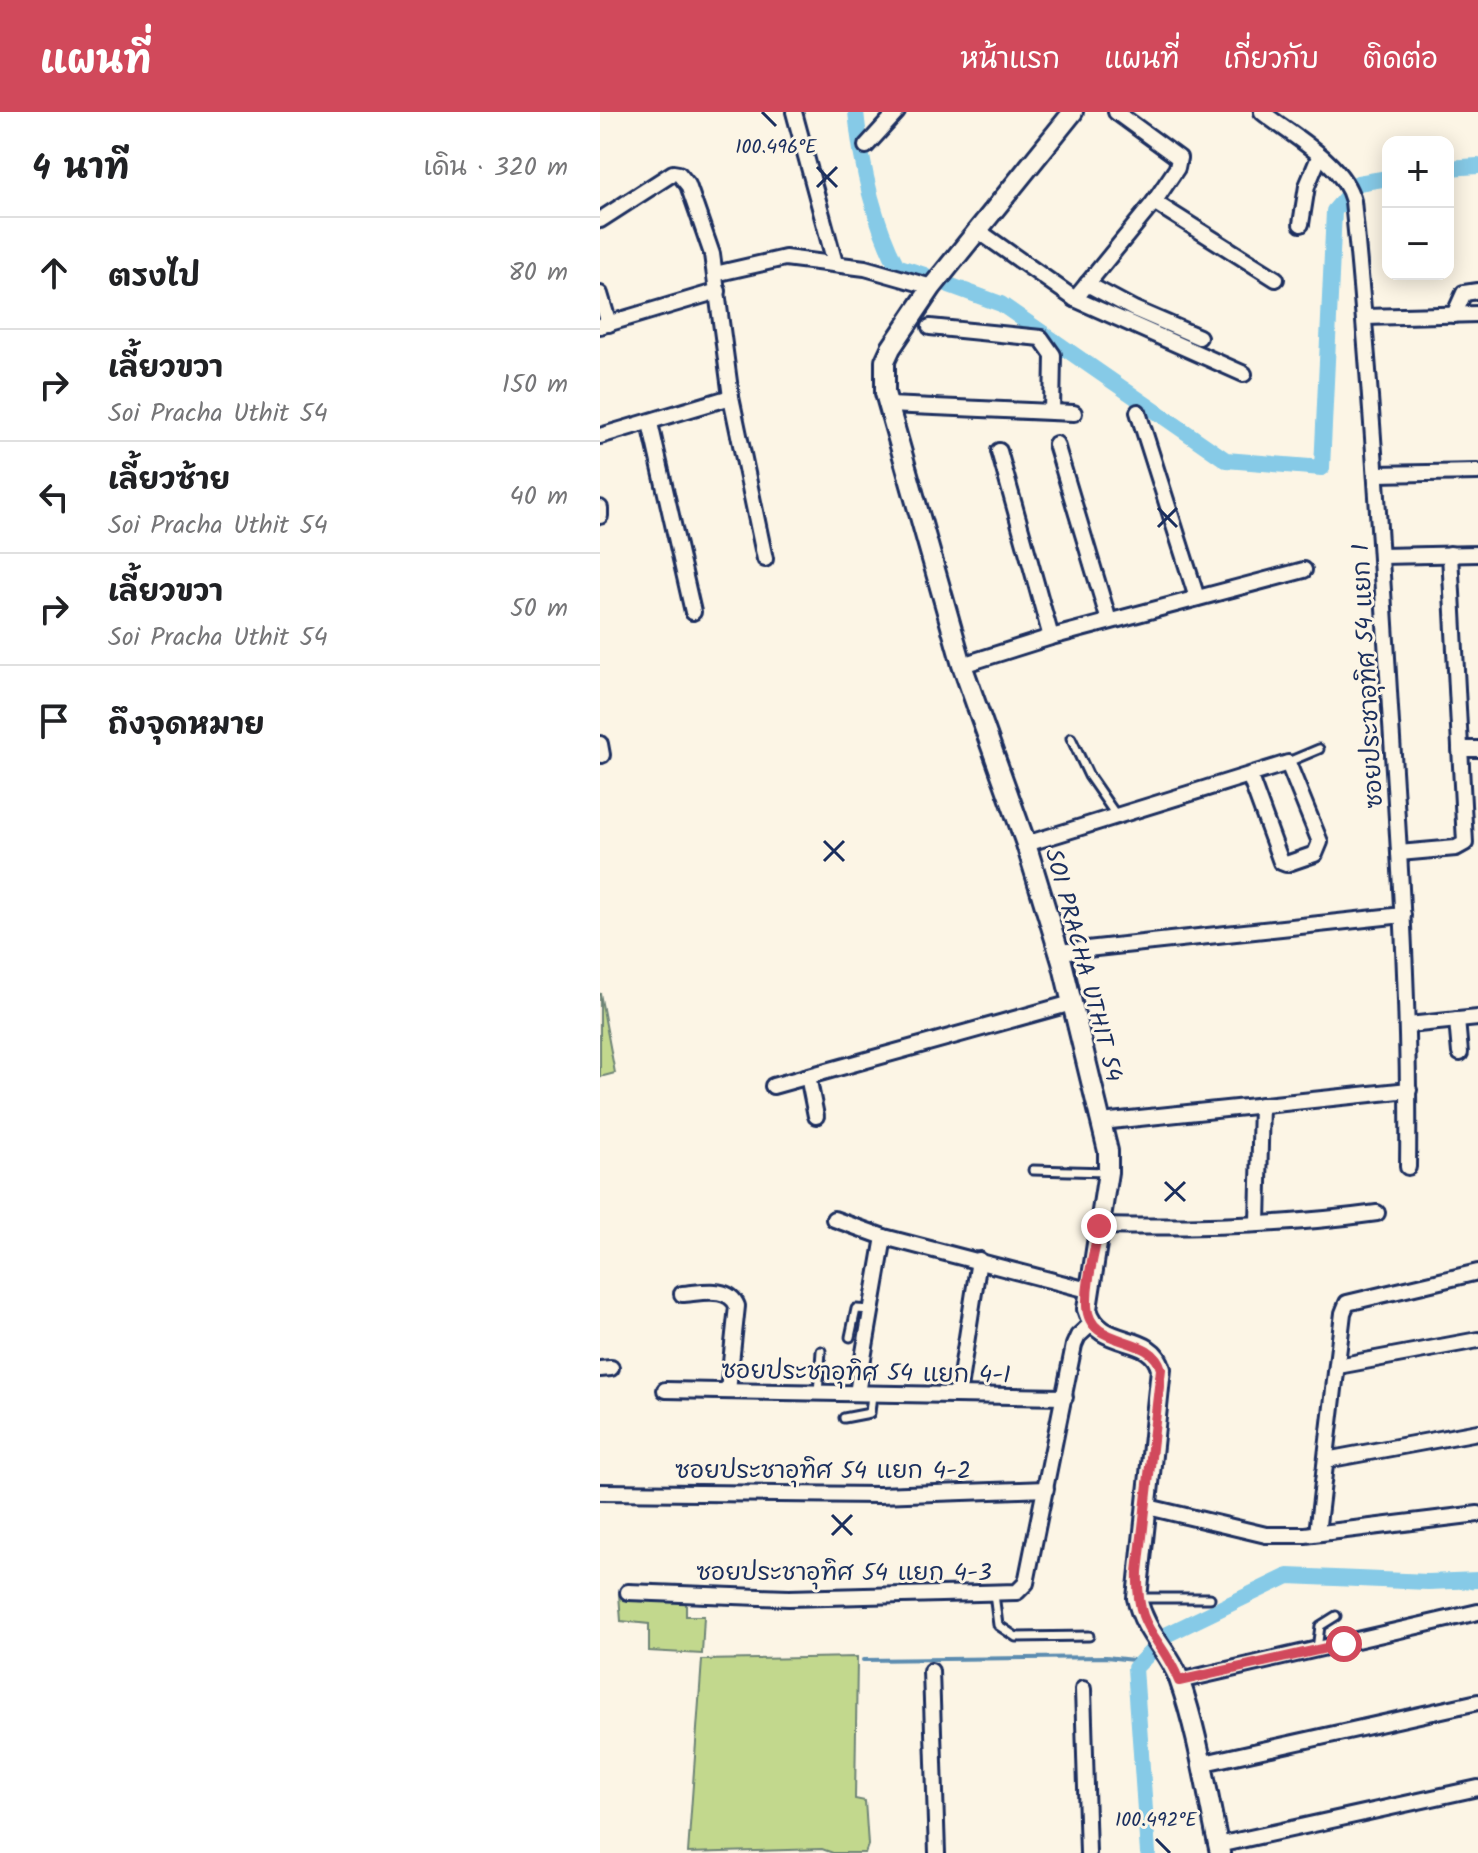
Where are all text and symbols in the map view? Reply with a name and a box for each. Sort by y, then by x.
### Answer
text: แผนที่ [40,32,151,92]
text: หน้าแรก [960,38,1060,83]
text: แผนที่ [1104,38,1180,83]
text: เกี่ยวกับ [1224,38,1319,83]
text: ติดต่อ [1363,38,1438,83]
text: 100.496°E [735,132,818,164]
map controls [1382,136,1454,280]
button: + [1382,136,1454,208]
text: 4 นาที [32,142,129,196]
text: เดิน · 320 m [423,147,568,189]
button: − [1382,208,1454,280]
icon: ahead [32,251,76,295]
text: 80 m [508,252,568,294]
text: ตรงไป [108,254,200,302]
text: เลี้ยวขวา [108,345,223,393]
icon: right [32,363,76,407]
text: 150 m [502,364,568,406]
text: Soi Pracha Uthit 54 [108,393,328,435]
text: เลี้ยวซ้าย [108,457,230,505]
icon: left [32,475,76,519]
text: 40 m [510,476,568,518]
text: Soi Pracha Uthit 54 [108,505,328,547]
street label: ซอยประชาอุทิศ 54 แยก 1 [1342,543,1395,809]
text: เลี้ยวขวา [108,569,223,617]
icon: right [32,587,76,631]
text: 50 m [510,588,568,630]
text: Soi Pracha Uthit 54 [108,617,328,659]
icon: arrive [32,699,76,743]
text: ถึงจุดหมาย [108,702,265,750]
street label: SOI PRACHA UTHIT 54 [1033,844,1132,1086]
route end [1081,1208,1117,1244]
street label: ซอยประชาอุทิศ 54 แยก 4-1 [721,1351,1011,1396]
street label: ซอยประชาอุทิศ 54 แยก 4-2 [675,1452,971,1491]
street label: ซอยประชาอุทิศ 54 แยก 4-3 [696,1554,992,1593]
route start [1326,1626,1362,1662]
text: 100.492°E [1115,1805,1198,1837]

